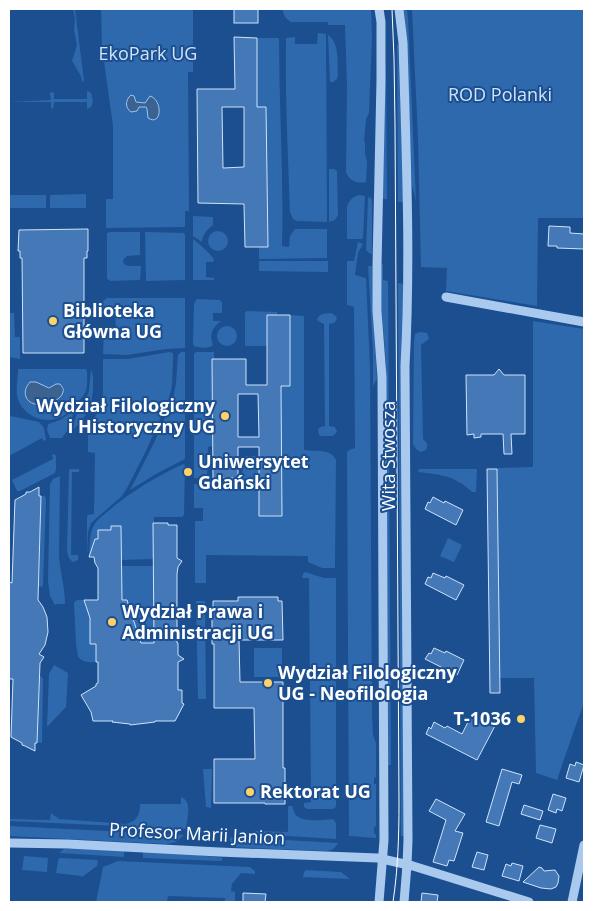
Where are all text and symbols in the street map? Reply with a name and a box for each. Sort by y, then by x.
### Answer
park label: EkoPark UG [99,41,197,65]
park label: ROD Polanki [448,82,552,106]
place label: Biblioteka Główna UG [63,298,162,343]
marker: Biblioteka Główna UG [47,315,59,327]
place label: Wydział Filologiczny i Historyczny UG [36,393,216,438]
street label: Wita Stwosza [376,401,400,511]
marker: Wydział Filologiczny i Historyczny UG [219,410,231,422]
place label: Uniwersytet Gdański [198,449,309,494]
marker: Uniwersytet Gdański [182,466,194,478]
place label: Wydział Prawa i Administracji UG [122,599,274,644]
marker: Wydział Prawa i Administracji UG [106,616,118,628]
place label: Wydział Filologiczny UG - Neofilologia [278,660,458,705]
marker: Wydział Filologiczny UG - Neofilologia [262,677,274,689]
place label: T-1036 [454,706,511,730]
marker: T-1036 [515,713,527,725]
place label: Rektorat UG [260,779,371,803]
marker: Rektorat UG [244,786,256,798]
street label: Profesor Marii Janion [108,816,286,850]

